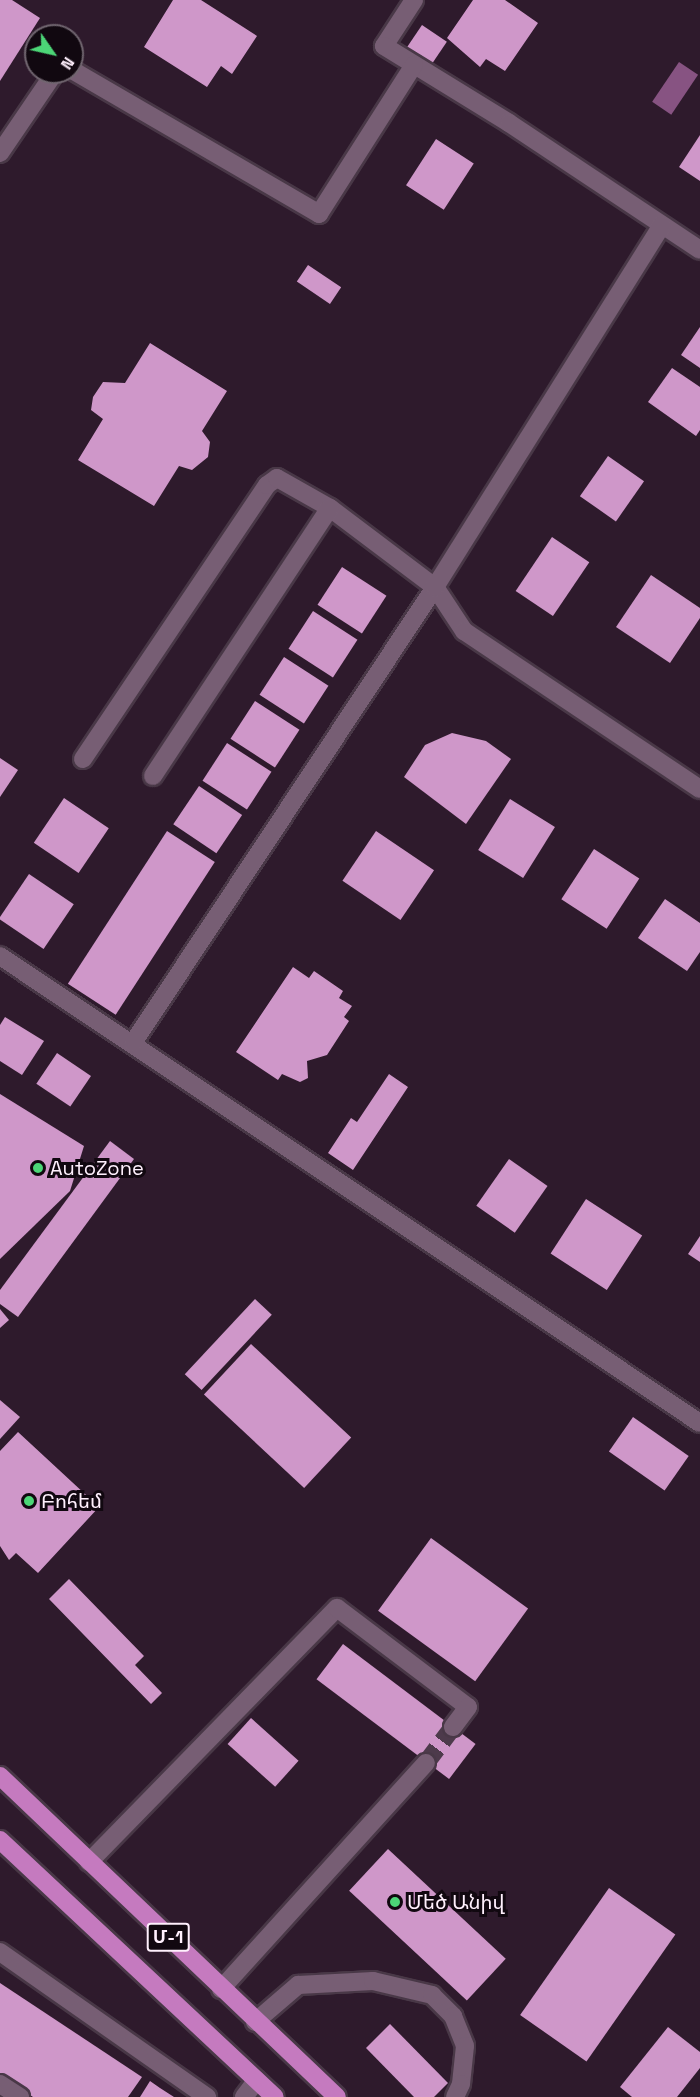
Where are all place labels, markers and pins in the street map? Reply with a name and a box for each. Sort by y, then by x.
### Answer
place label: AutoZone [50,1156,144,1180]
marker: AutoZone [31,1161,45,1175]
place label: Բոհեմ [41,1489,102,1513]
marker: Բոհեմ [22,1494,36,1508]
place label: Մեծ Անիվ [407,1890,504,1914]
marker: Մեծ Անիվ [388,1895,402,1909]

